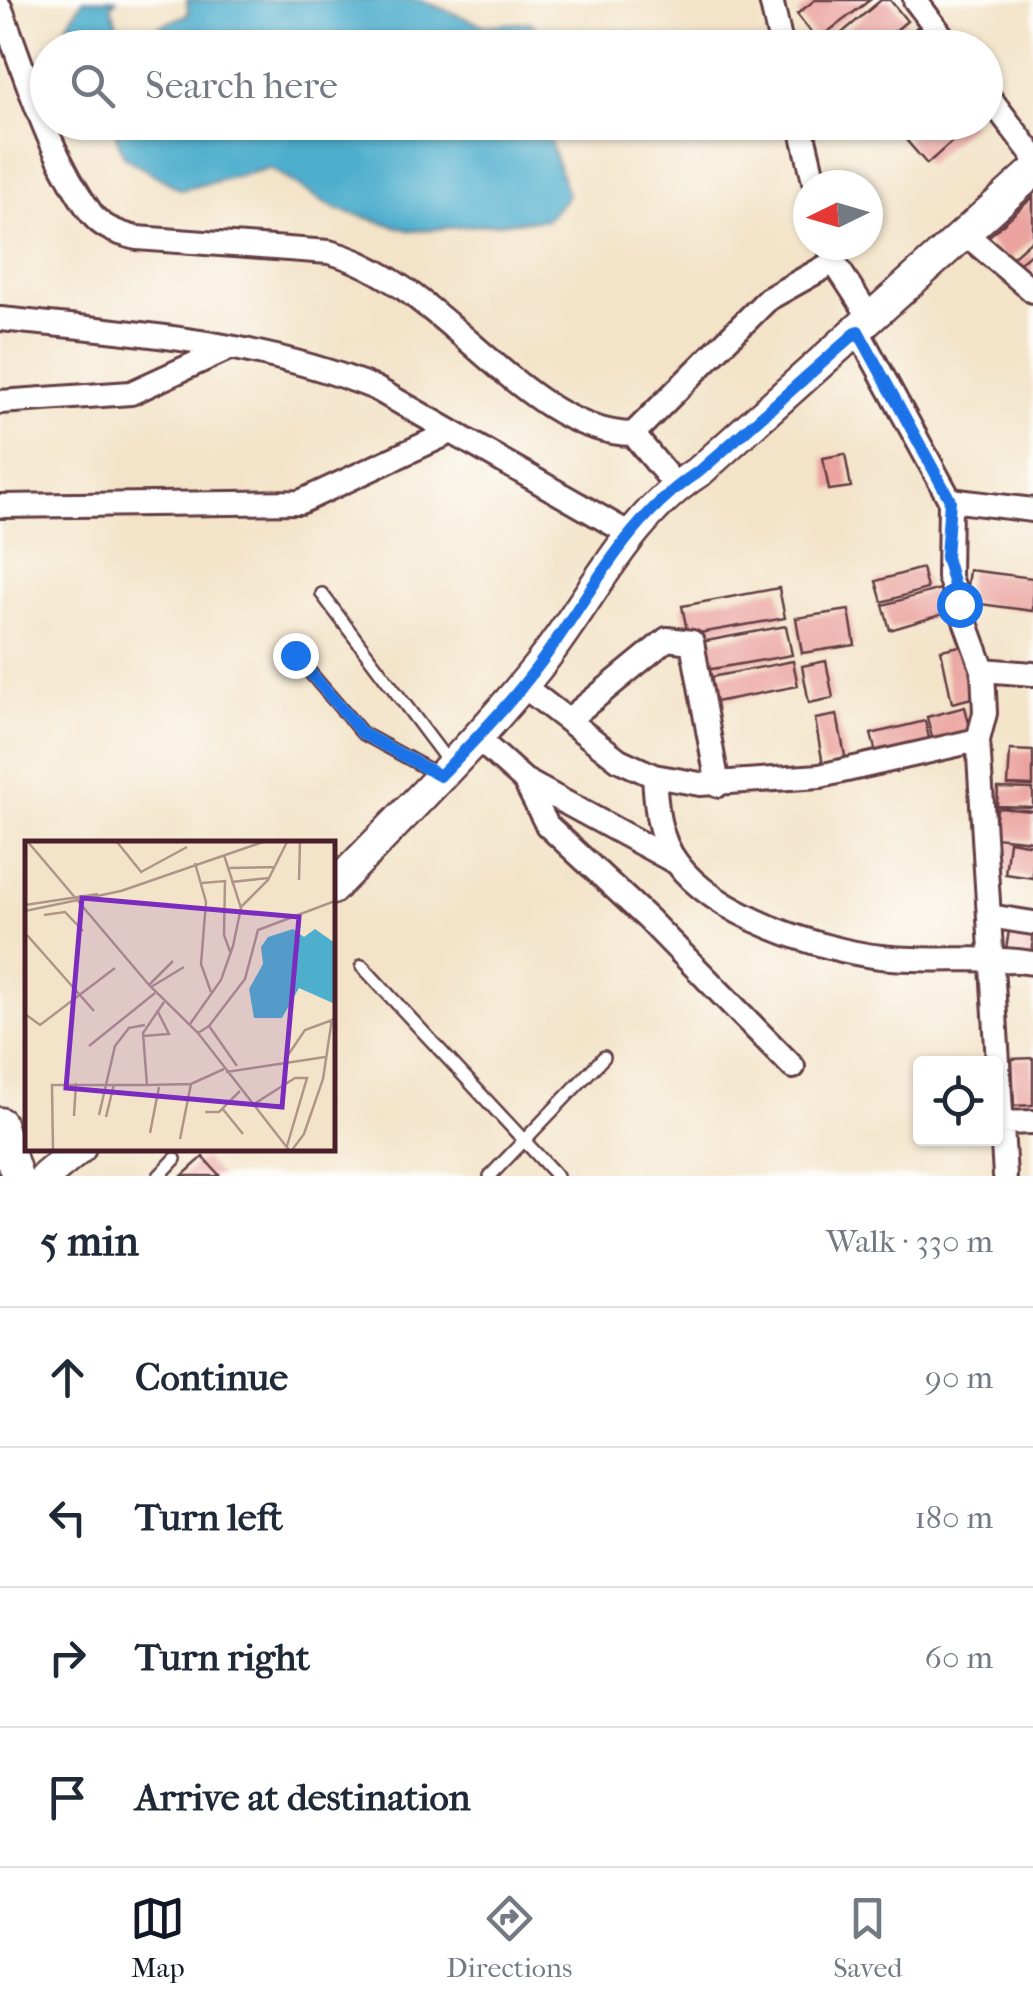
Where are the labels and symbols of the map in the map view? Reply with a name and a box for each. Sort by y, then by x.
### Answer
north arrow [793,170,883,260]
route start [937,582,983,628]
route end [273,633,319,679]
inset map [25,841,335,1151]

